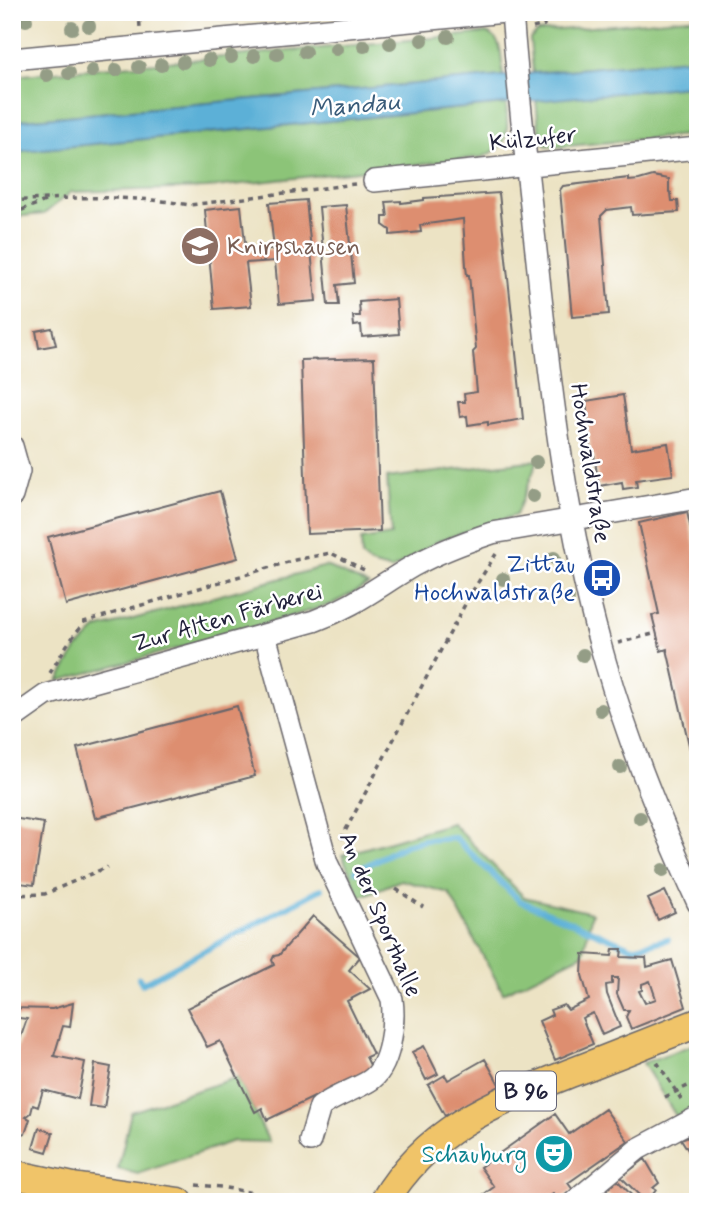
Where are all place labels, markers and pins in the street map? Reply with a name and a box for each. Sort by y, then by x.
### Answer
school or university icon: Knirpshausen [179,225,221,267]
place label: Knirpshausen [227,232,360,263]
place label: Zittau Hochwaldstraße [414,550,575,609]
bus stop icon: Zittau Hochwaldstraße [581,557,623,599]
theatre icon: Schauburg [533,1133,575,1175]
place label: Schauburg [421,1140,527,1173]

